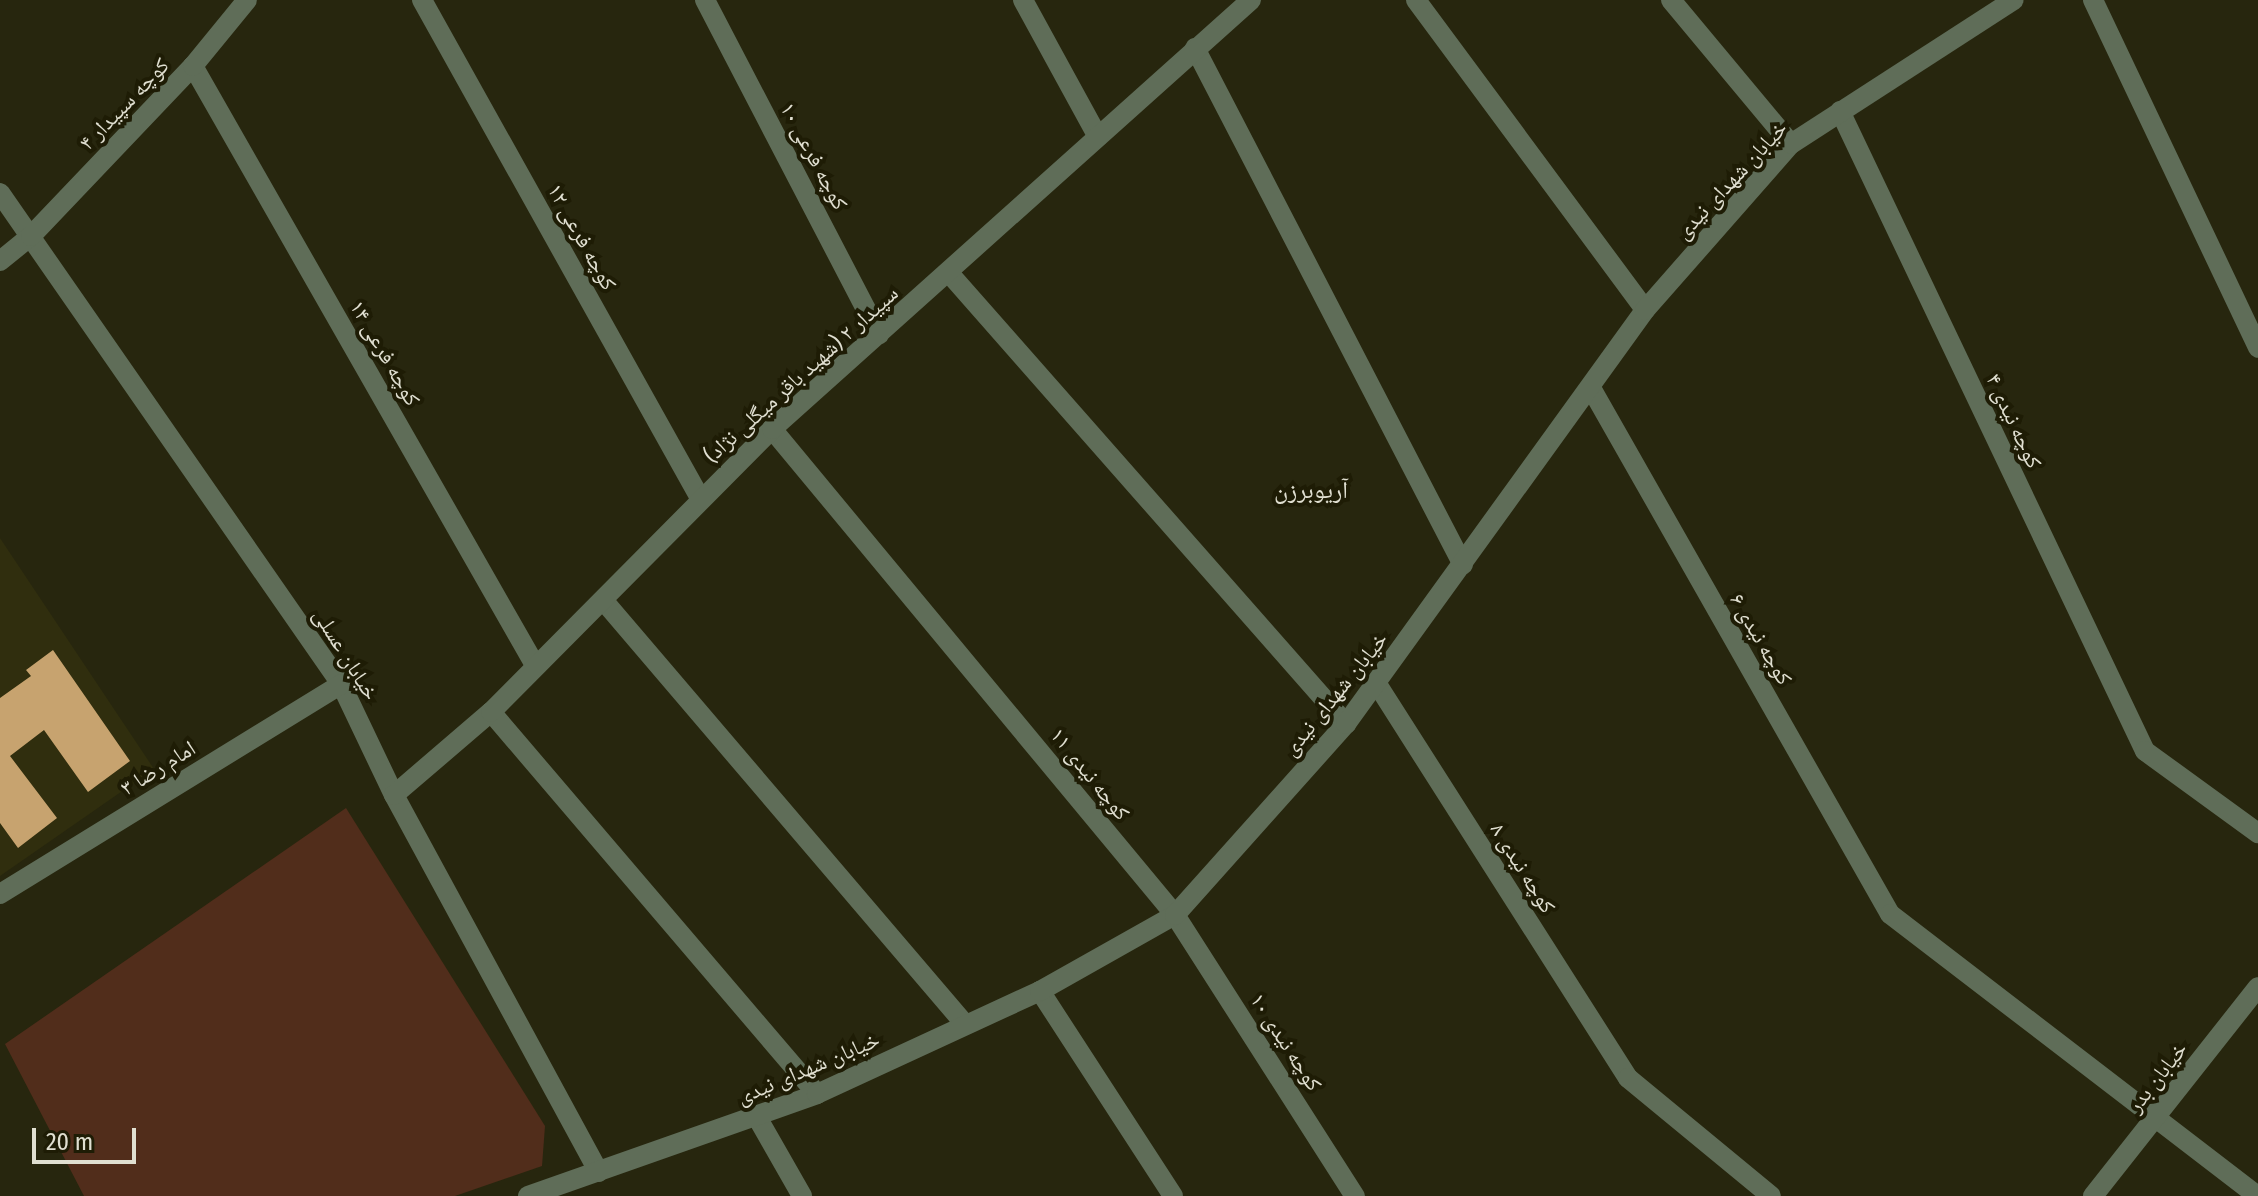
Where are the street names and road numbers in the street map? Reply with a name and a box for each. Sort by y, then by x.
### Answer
street label: کوچه سپیدار ۴ [74,52,174,156]
street label: کوچه فرعی ۱۰ [775,98,853,214]
street label: خیابان شهدای نیدی [1669,115,1793,245]
street label: کوچه فرعی ۱۲ [542,179,622,295]
street label: سپیدار ۲ (شهید باقر میگلی نژاد) [699,280,903,468]
street label: کوچه فرعی ۱۴ [344,295,426,411]
street label: کوچه نیدی ۴ [1981,369,2047,473]
street label: کوچه نیدی ۶ [1724,588,1798,690]
street label: خیابان عسلی [307,603,385,705]
street label: خیابان شهدای نیدی [1277,626,1393,762]
street label: کوچه نیدی ۱۱ [1045,722,1135,826]
street label: امام رضا ۳ [116,735,200,801]
street label: کوچه نیدی ۸ [1485,818,1561,918]
street label: کوچه نیدی ۱۰ [1245,988,1327,1096]
street label: خیابان شهدای نیدی [733,1026,883,1110]
street label: خیابان بدر [2121,1037,2193,1117]

